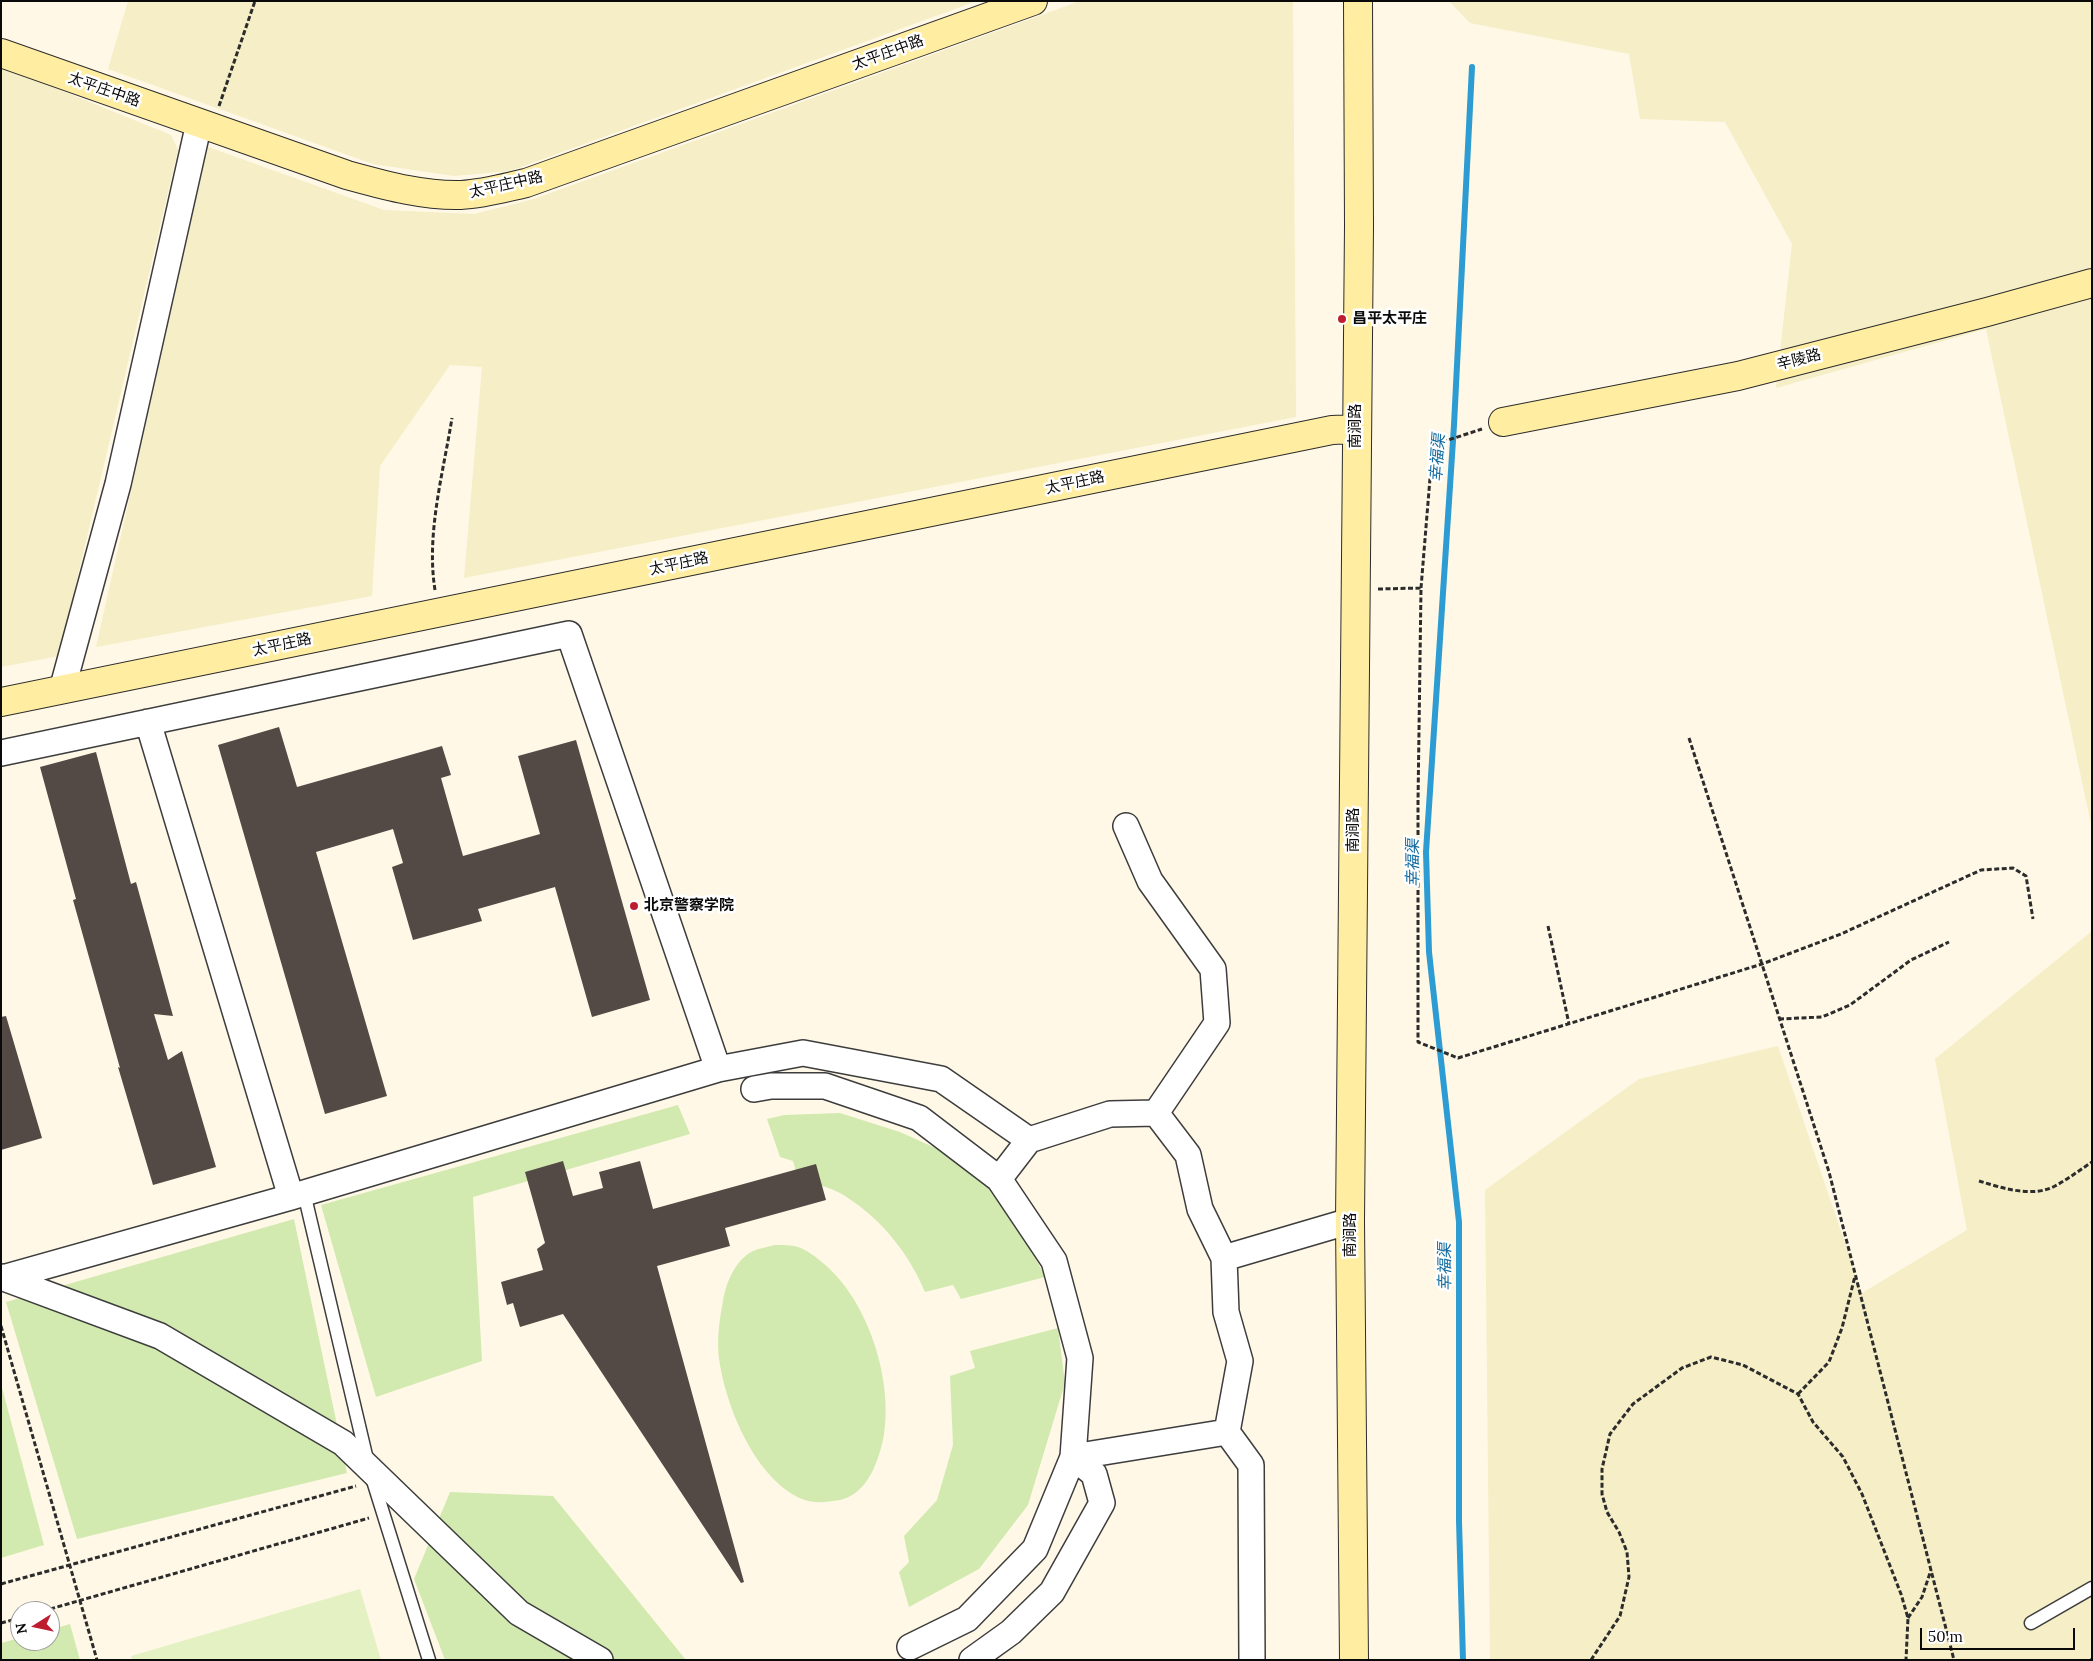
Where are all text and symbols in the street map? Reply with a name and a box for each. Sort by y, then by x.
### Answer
street label: 太平庄中路 [850,32,926,74]
street label: 太平庄中路 [66,69,142,111]
street label: 太平庄中路 [467,168,545,202]
place label: 昌平太平庄 [1352,310,1427,328]
marker: 昌平太平庄 [1336,313,1348,325]
street label: 辛陵路 [1775,346,1823,374]
street label: 南涧路 [1347,404,1365,448]
water label: 幸福渠 [1427,433,1449,483]
street label: 太平庄路 [1044,468,1106,498]
street label: 太平庄路 [648,549,710,579]
street label: 太平庄路 [251,630,313,660]
street label: 南涧路 [1345,808,1363,852]
water label: 幸福渠 [1403,839,1423,887]
place label: 北京警察学院 [644,897,734,915]
marker: 北京警察学院 [628,900,640,912]
street label: 南涧路 [1342,1213,1360,1257]
water label: 幸福渠 [1435,1243,1455,1291]
north arrow [10,1601,60,1651]
scale bar [1923,1618,2078,1650]
text: N [11,1622,31,1635]
text: 50 m [1928,1627,1963,1646]

